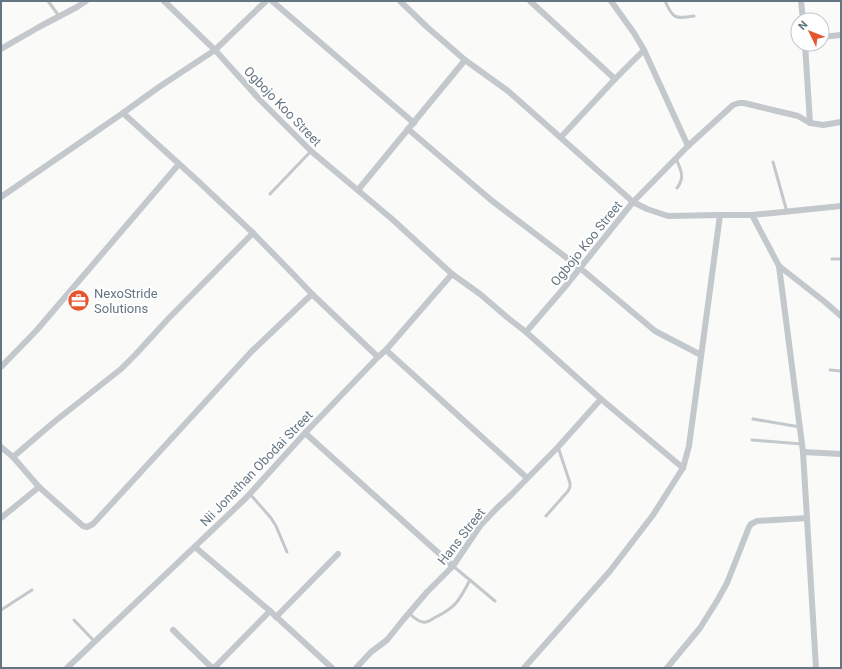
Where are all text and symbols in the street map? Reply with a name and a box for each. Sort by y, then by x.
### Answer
north arrow [790,12,830,52]
text: N [796,18,811,33]
street label: Ogbojo Koo Street [241,63,325,149]
street label: Ogbojo Koo Street [548,198,625,289]
place label: NexoStride Solutions [94,286,158,316]
office icon: NexoStride Solutions [65,287,91,313]
street label: Nii Jonathan Obodai Street [197,407,316,529]
street label: Hans Street [435,505,488,568]

